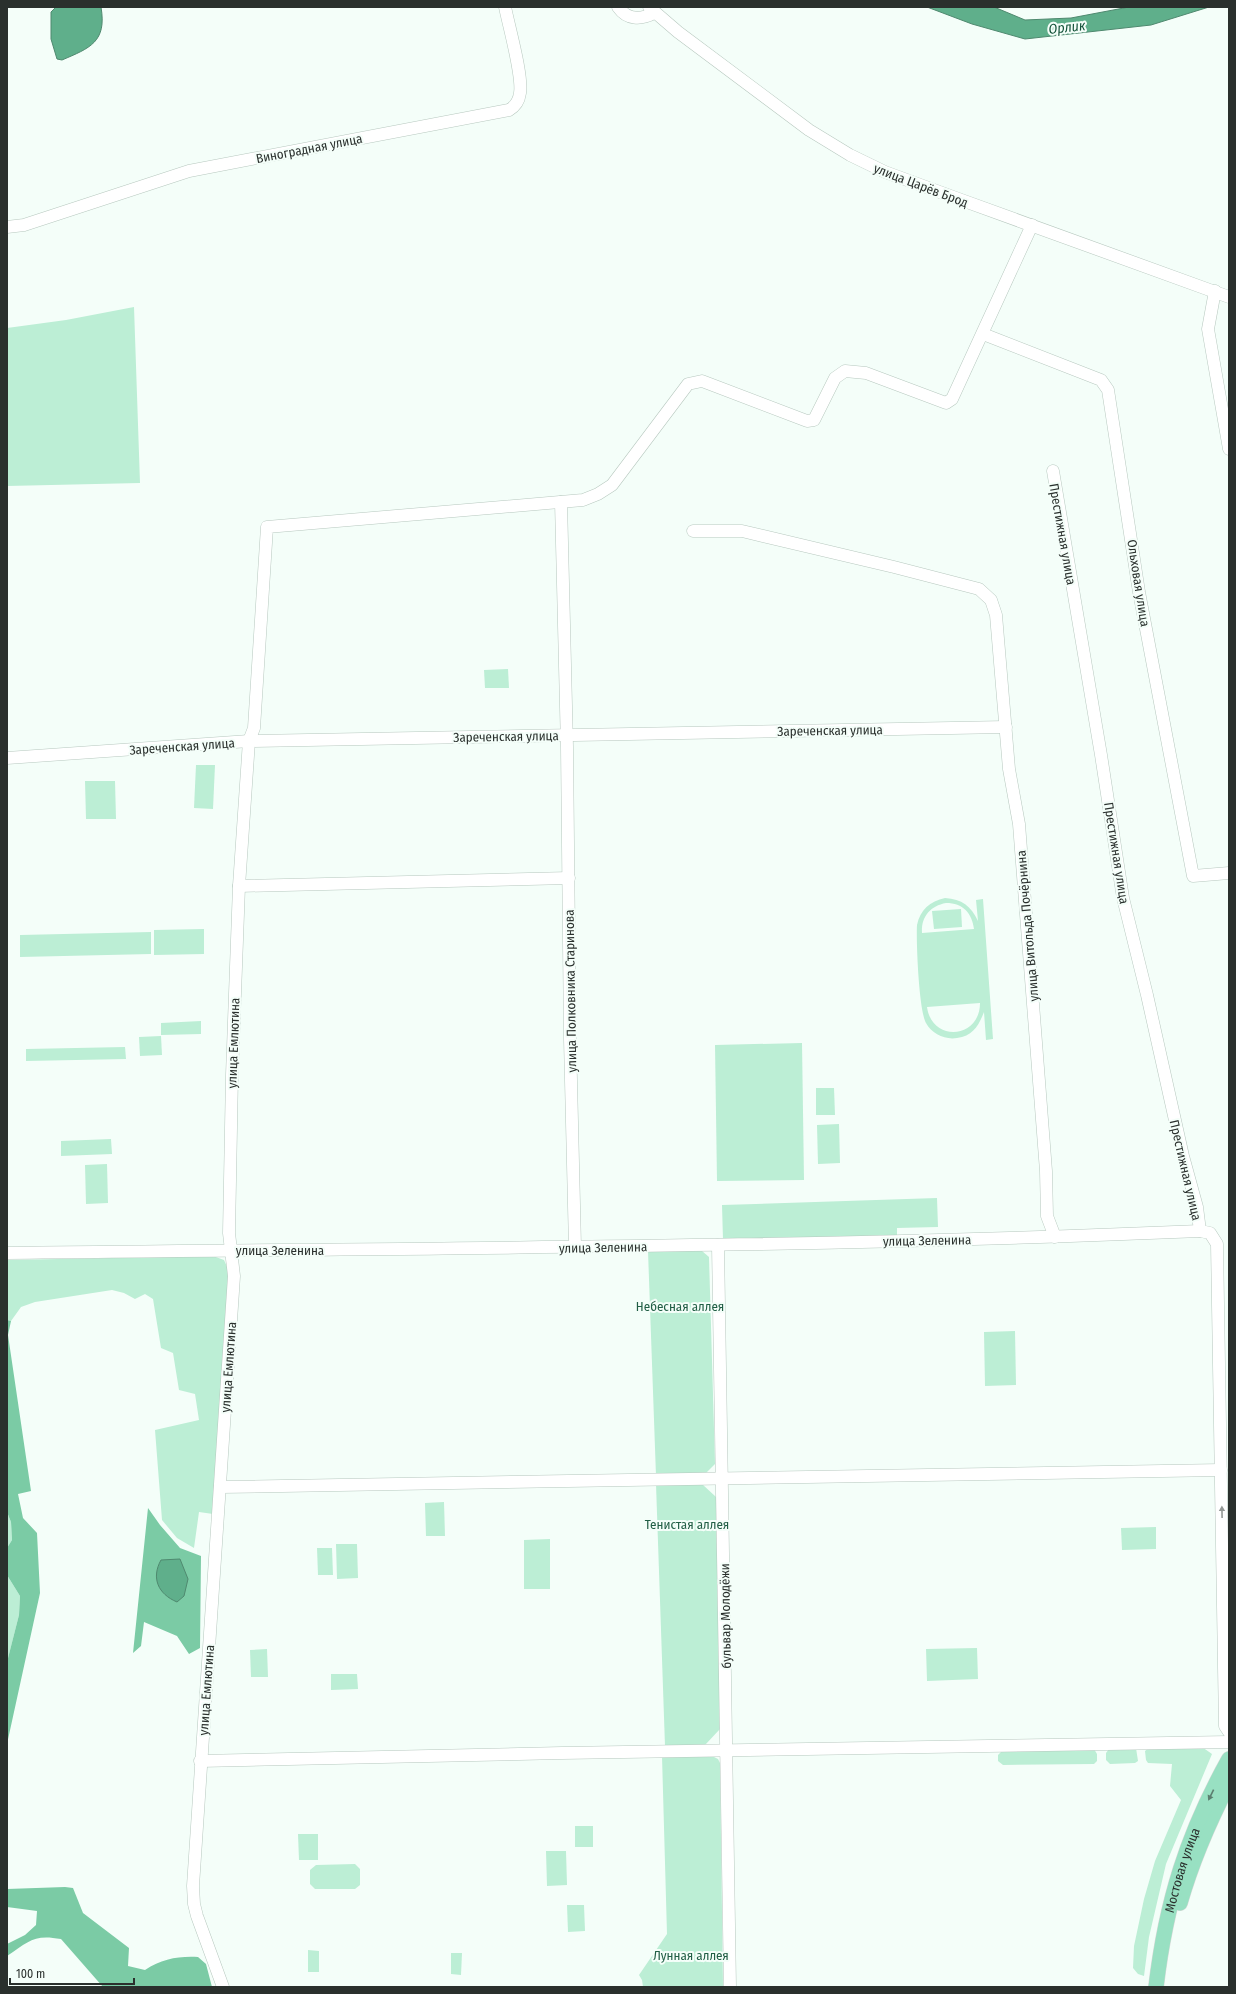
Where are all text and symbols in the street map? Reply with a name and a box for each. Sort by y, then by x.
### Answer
water label: Орлик [1048,17,1087,38]
street label: Виноградная улица [255,131,364,166]
street label: улица Царёв Брод [872,161,970,211]
street label: Престижная улица [1046,482,1079,586]
street label: Ольховая улица [1124,538,1153,628]
street label: Зареченская улица [777,722,883,739]
street label: Зареченская улица [453,728,559,745]
street label: Зареченская улица [129,735,235,758]
street label: Престижная улица [1101,801,1132,905]
street label: улица Витольда Почёрнина [1013,850,1042,1002]
street label: улица Полковника Старинова [562,909,579,1073]
street label: улица Емлютина [224,997,243,1089]
street label: Престижная улица [1167,1118,1204,1222]
street label: улица Зеленина [883,1232,971,1249]
street label: улица Зеленина [559,1239,647,1256]
street label: улица Зеленина [236,1243,324,1258]
park label: Небесная аллея [636,1299,724,1314]
street label: улица Емлютина [218,1321,239,1413]
one-way arrow [1219,1505,1225,1518]
park label: Тенистая аллея [645,1517,729,1532]
street label: бульвар Молодёжи [717,1563,734,1669]
street label: улица Емлютина [196,1644,217,1736]
one-way arrow [1208,1789,1214,1800]
street label: Мостовая улица [1162,1826,1203,1914]
park label: Лунная аллея [653,1948,729,1963]
scale bar [10,1960,134,1986]
text: 100 m [16,1967,45,1981]

